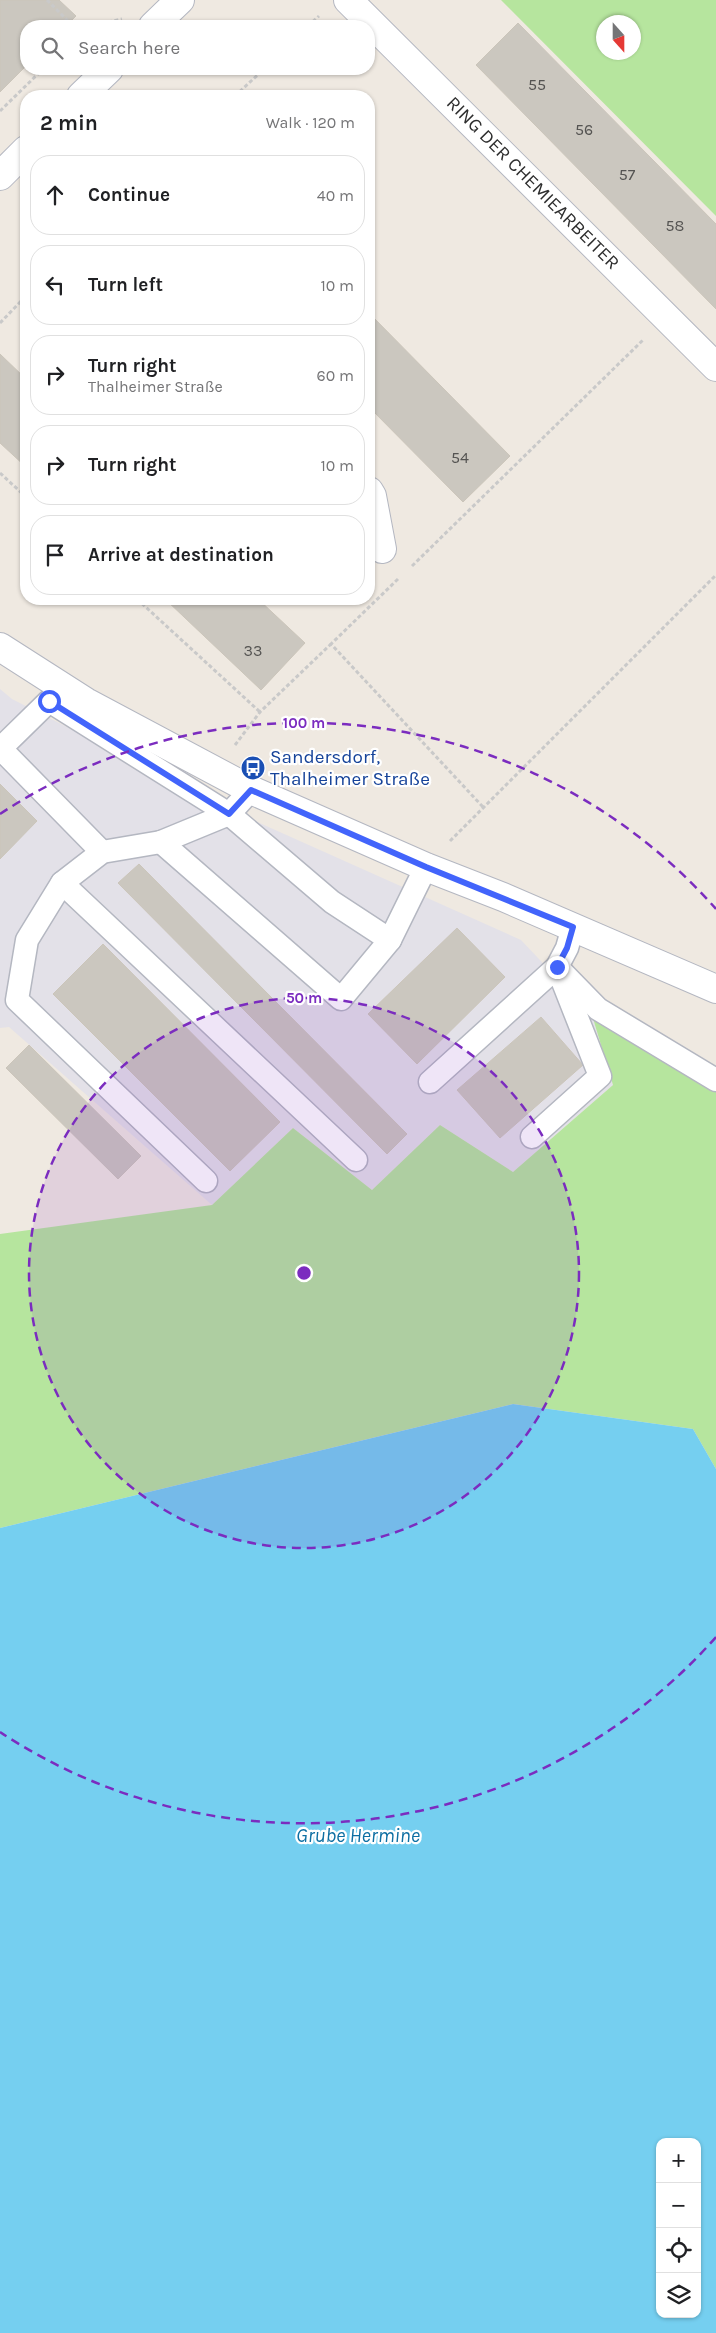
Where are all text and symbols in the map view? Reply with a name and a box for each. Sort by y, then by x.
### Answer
north arrow [596,15,641,60]
search box [20,20,375,75]
icon: search [38,34,66,62]
text: Search here [78,37,180,59]
house number: 55 [528,75,546,94]
street label: RING DER CHEMIEARBEITER [442,92,624,274]
text: 2 min [40,111,98,135]
text: Walk · 120 m [266,113,355,132]
house number: 56 [575,120,593,139]
house number: 57 [619,165,636,184]
icon: ahead [41,181,69,209]
text: Continue [88,184,170,206]
text: 40 m [317,186,354,205]
house number: 58 [666,216,684,235]
icon: left [41,271,69,299]
text: Turn left [88,274,163,296]
text: 10 m [320,276,354,295]
text: Turn right [88,355,177,377]
icon: right [41,361,69,389]
text: 60 m [317,366,354,385]
text: Thalheimer Straße [88,377,223,396]
house number: 54 [451,448,469,467]
icon: right [41,451,69,479]
text: Turn right [88,454,177,476]
text: 10 m [320,456,354,475]
icon: arrive [41,541,69,569]
text: Arrive at destination [88,544,274,566]
house number: 33 [244,641,262,660]
route start [38,690,61,713]
text: 100 m [283,714,325,732]
place label: Sandersdorf, Thalheimer Straße [270,746,430,790]
bus stop icon: Sandersdorf, Thalheimer Straße [240,755,266,781]
route end [546,956,569,979]
text: 50 m [286,989,322,1007]
centre of rings [295,1264,313,1282]
water label: Grube Hermine [296,1824,420,1847]
map controls [656,2138,701,2318]
button: + [656,2138,701,2183]
button: − [656,2183,701,2228]
button: locate [656,2228,701,2273]
button: layers [656,2273,701,2318]

